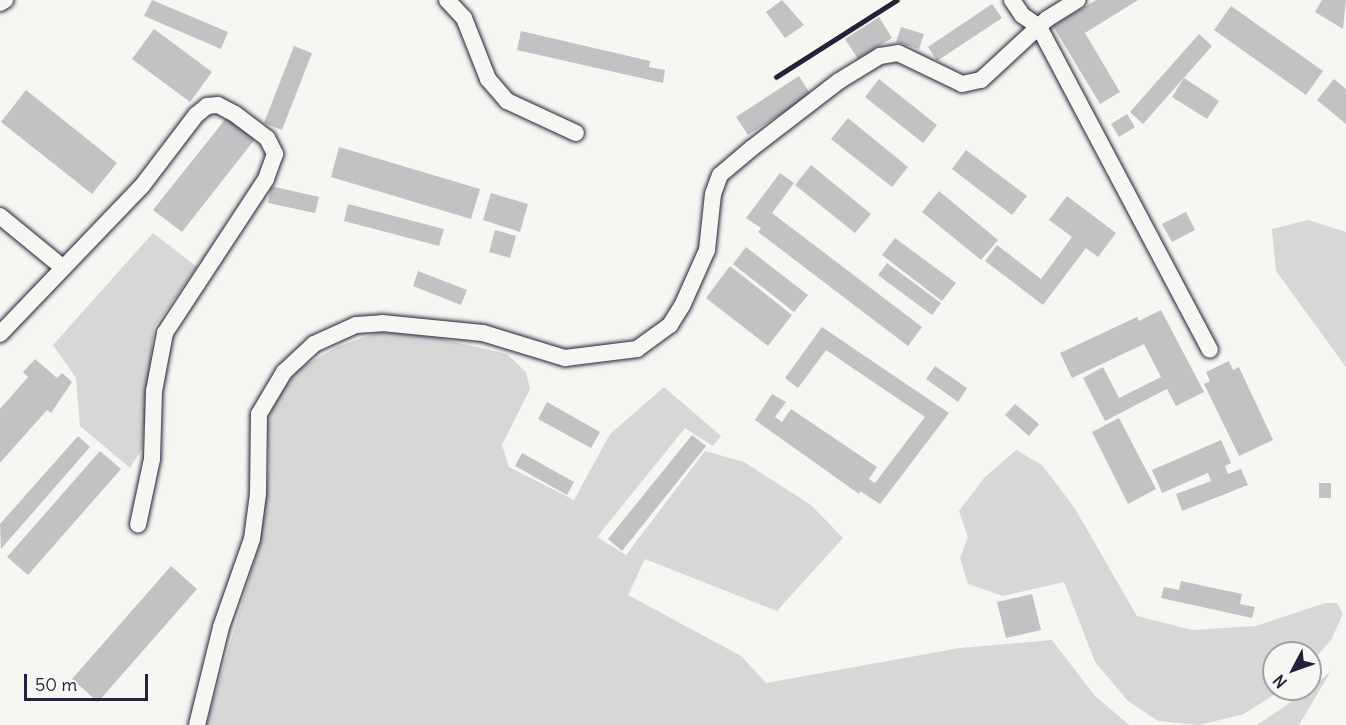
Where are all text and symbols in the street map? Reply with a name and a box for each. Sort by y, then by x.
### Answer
north arrow [1262,641,1322,701]
scale bar [27,662,152,700]
text: N [1269,671,1291,692]
text: 50 m [35,673,77,696]

